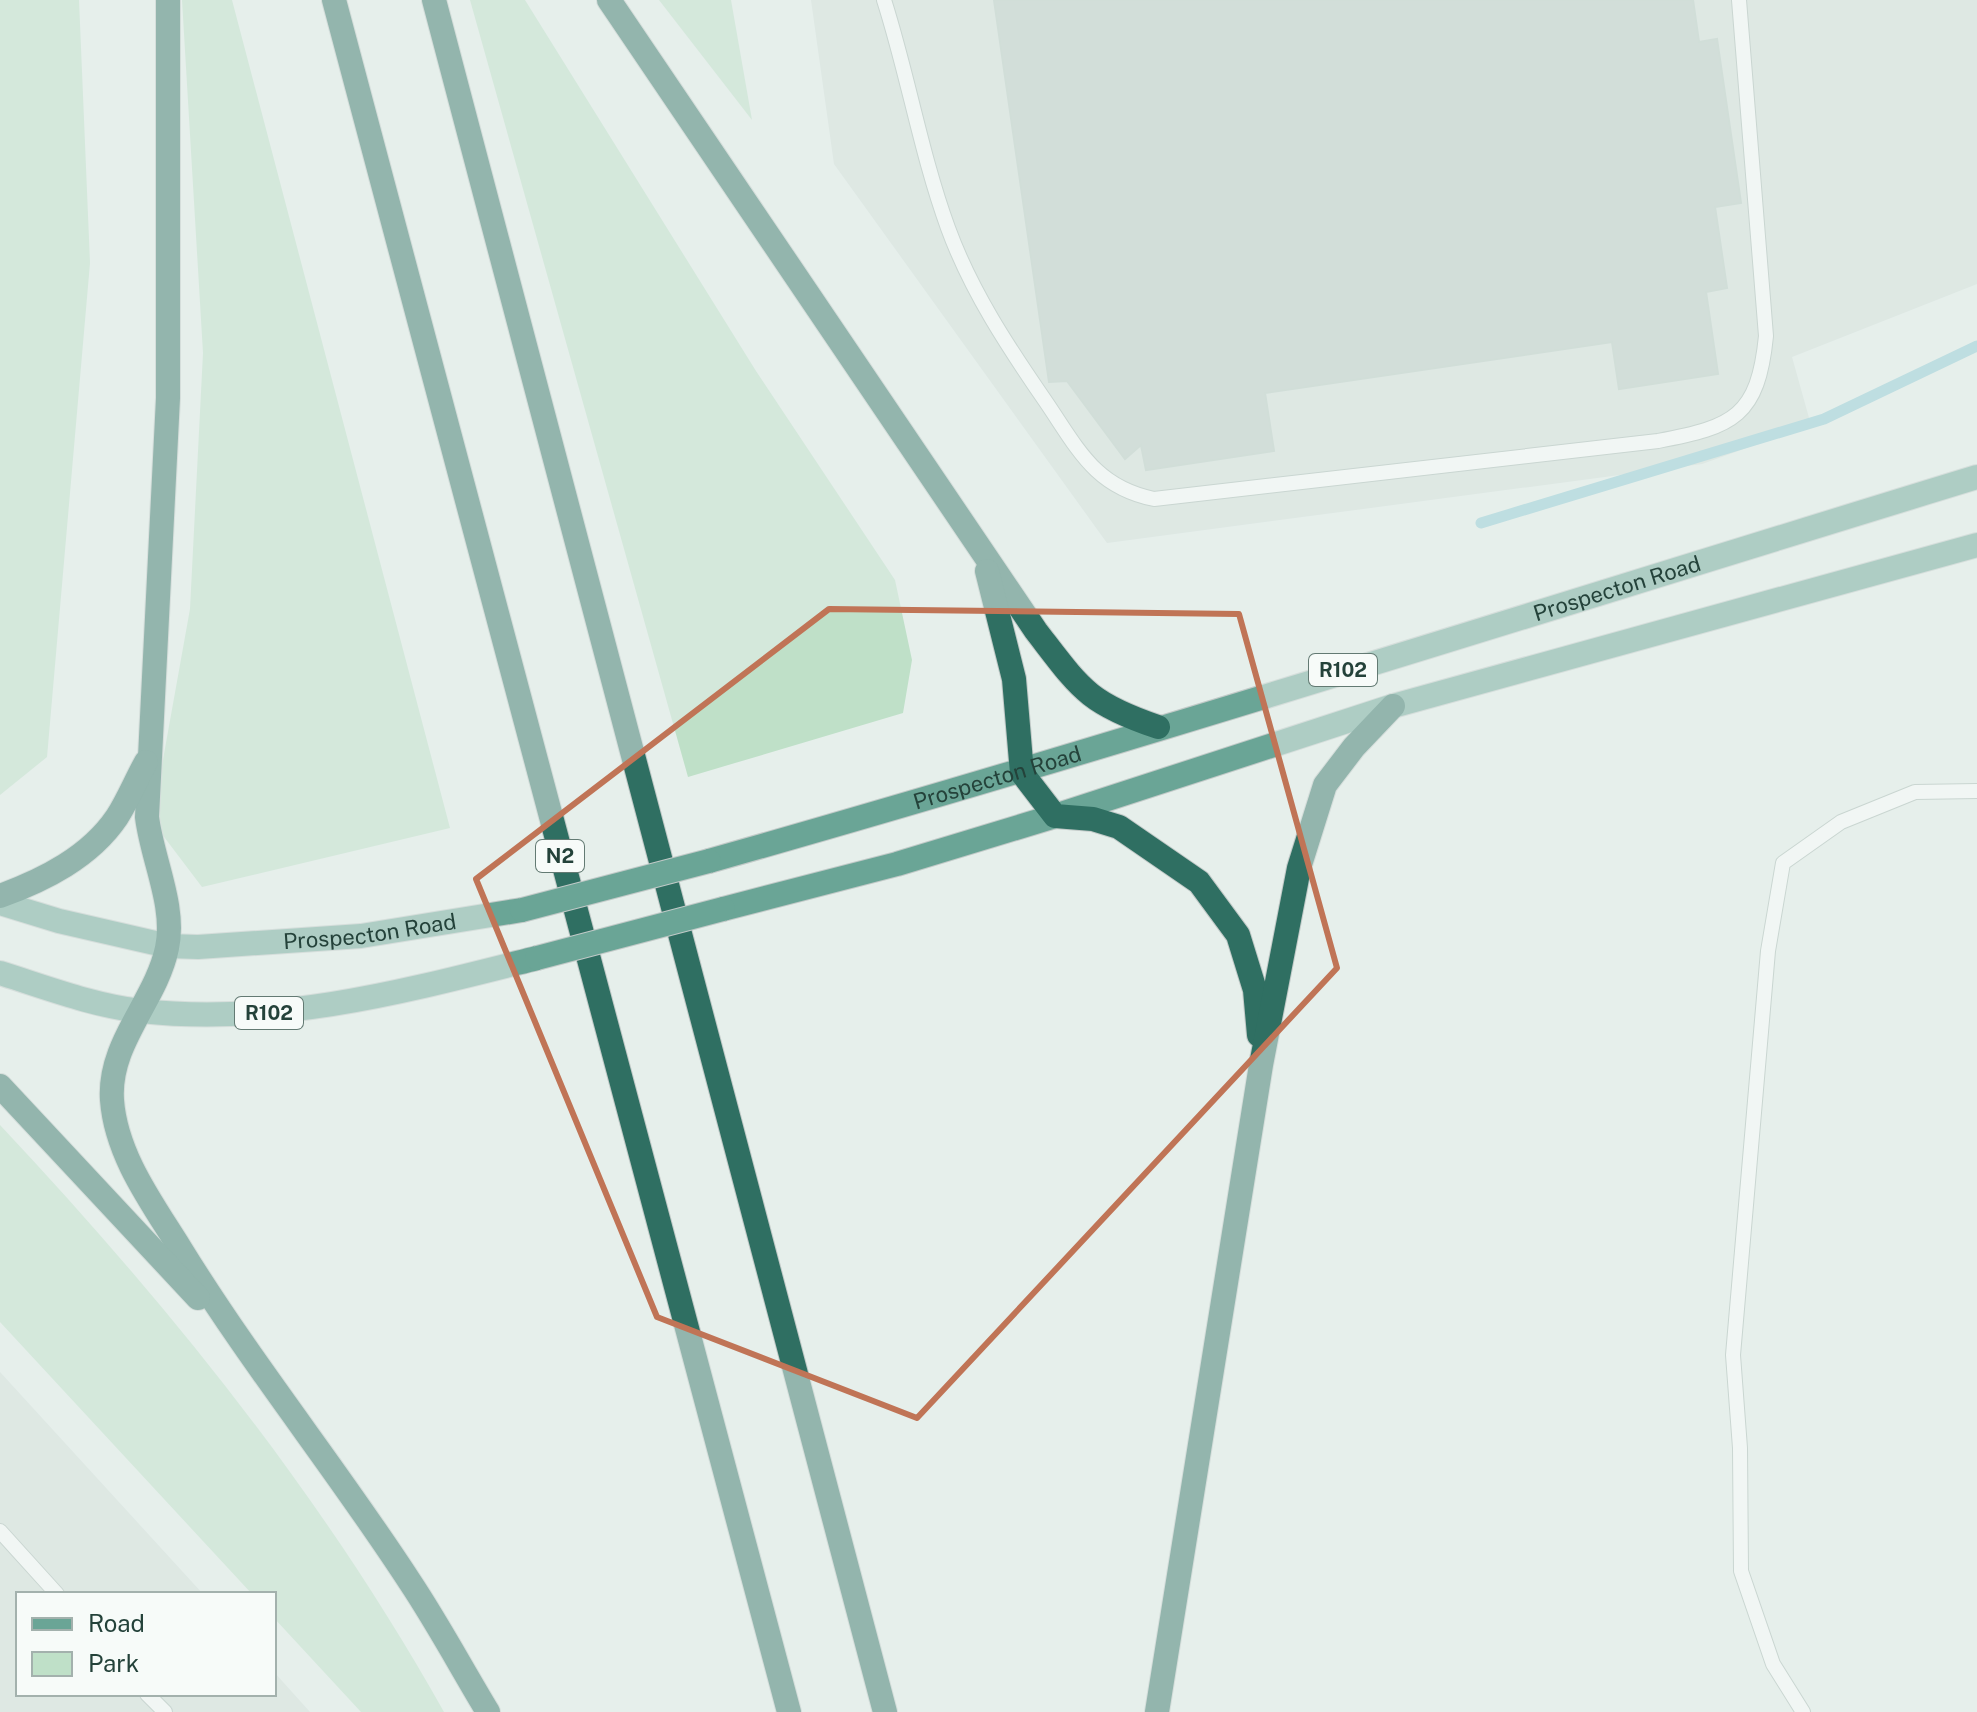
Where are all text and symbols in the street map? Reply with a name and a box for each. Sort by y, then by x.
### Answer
street label: Prospecton Road [1530,550,1704,626]
road number: R102 [1309,654,1377,686]
street label: Prospecton Road [910,740,1084,815]
road number: N2 [536,840,584,872]
street label: Prospecton Road [282,908,458,954]
road number: R102 [235,997,303,1029]
legend [16,1592,276,1696]
text: Road [88,1609,145,1637]
text: Park [88,1649,139,1677]

